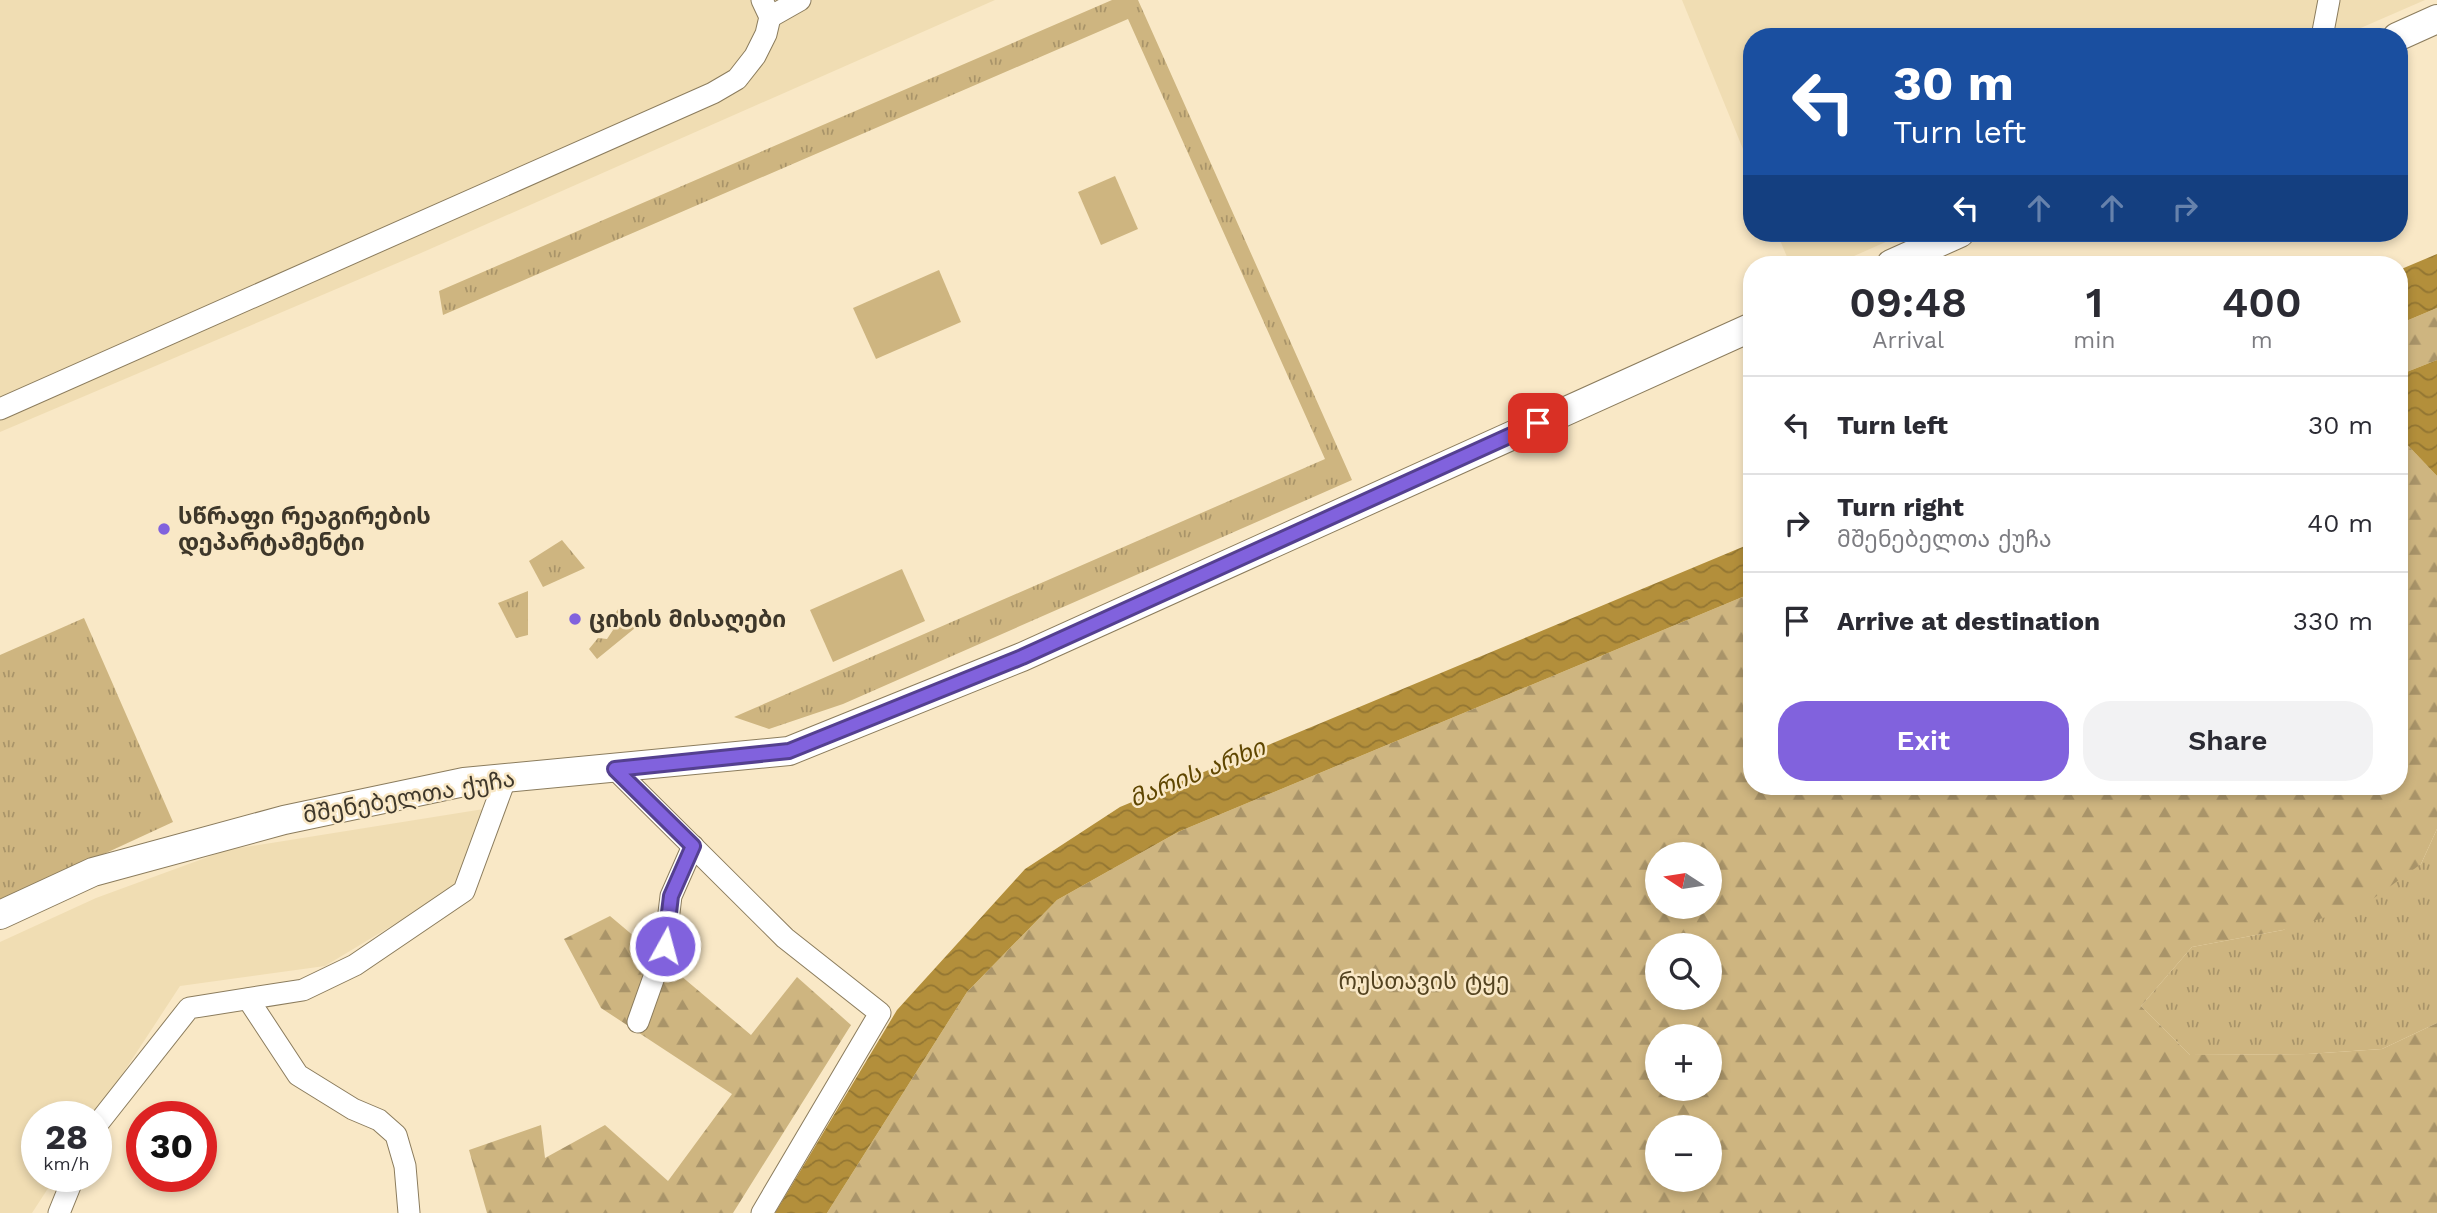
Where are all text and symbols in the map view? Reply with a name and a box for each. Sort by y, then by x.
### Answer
text: 30 m [1893,54,2014,112]
icon: left [1778,56,1869,147]
text: Turn left [1893,113,2026,151]
icon: left [1947,189,1985,227]
icon: ahead [2020,189,2058,227]
icon: ahead [2093,189,2131,227]
icon: right [2166,189,2204,227]
text: 09:48 [1849,278,1967,327]
text: 1 [2086,278,2103,327]
text: 400 [2222,278,2302,327]
text: Arrival [1872,327,1944,354]
text: min [2073,327,2116,354]
text: m [2251,327,2273,354]
pin [1508,393,1568,453]
icon: arrive [1519,404,1557,442]
icon: left [1778,406,1816,444]
text: Turn left [1837,410,1948,440]
text: 30 m [2308,410,2373,440]
text: Turn right [1837,492,1964,522]
place label: სწრაფი რეაგირების დეპარტამენტი [178,503,431,557]
icon: right [1778,504,1816,542]
text: 40 m [2307,508,2373,538]
marker: სწრაფი რეაგირების დეპარტამენტი [156,521,172,537]
text: მშენებელთა ქუჩა [1837,526,2052,553]
icon: arrive [1778,602,1816,640]
place label: ციხის მისაღები [589,606,786,633]
text: Arrive at destination [1837,606,2100,636]
text: 330 m [2293,606,2373,636]
marker: ციხის მისაღები [567,611,583,627]
button: Exit [1778,701,2069,781]
button: Share [2083,701,2373,781]
water label: მარის არხი [1125,733,1270,813]
street label: მშენებელთა ქუჩა [301,765,517,829]
north arrow [1645,842,1722,919]
map controls [1645,842,1722,1192]
position arrow [628,909,702,983]
button: search [1645,933,1722,1010]
park label: რუსთავის ტყე [1338,968,1510,995]
button: + [1645,1024,1722,1101]
speed limit sign: 30 [126,1101,217,1192]
button: − [1645,1115,1722,1192]
text: 28 [45,1116,88,1158]
text: km/h [43,1153,90,1174]

